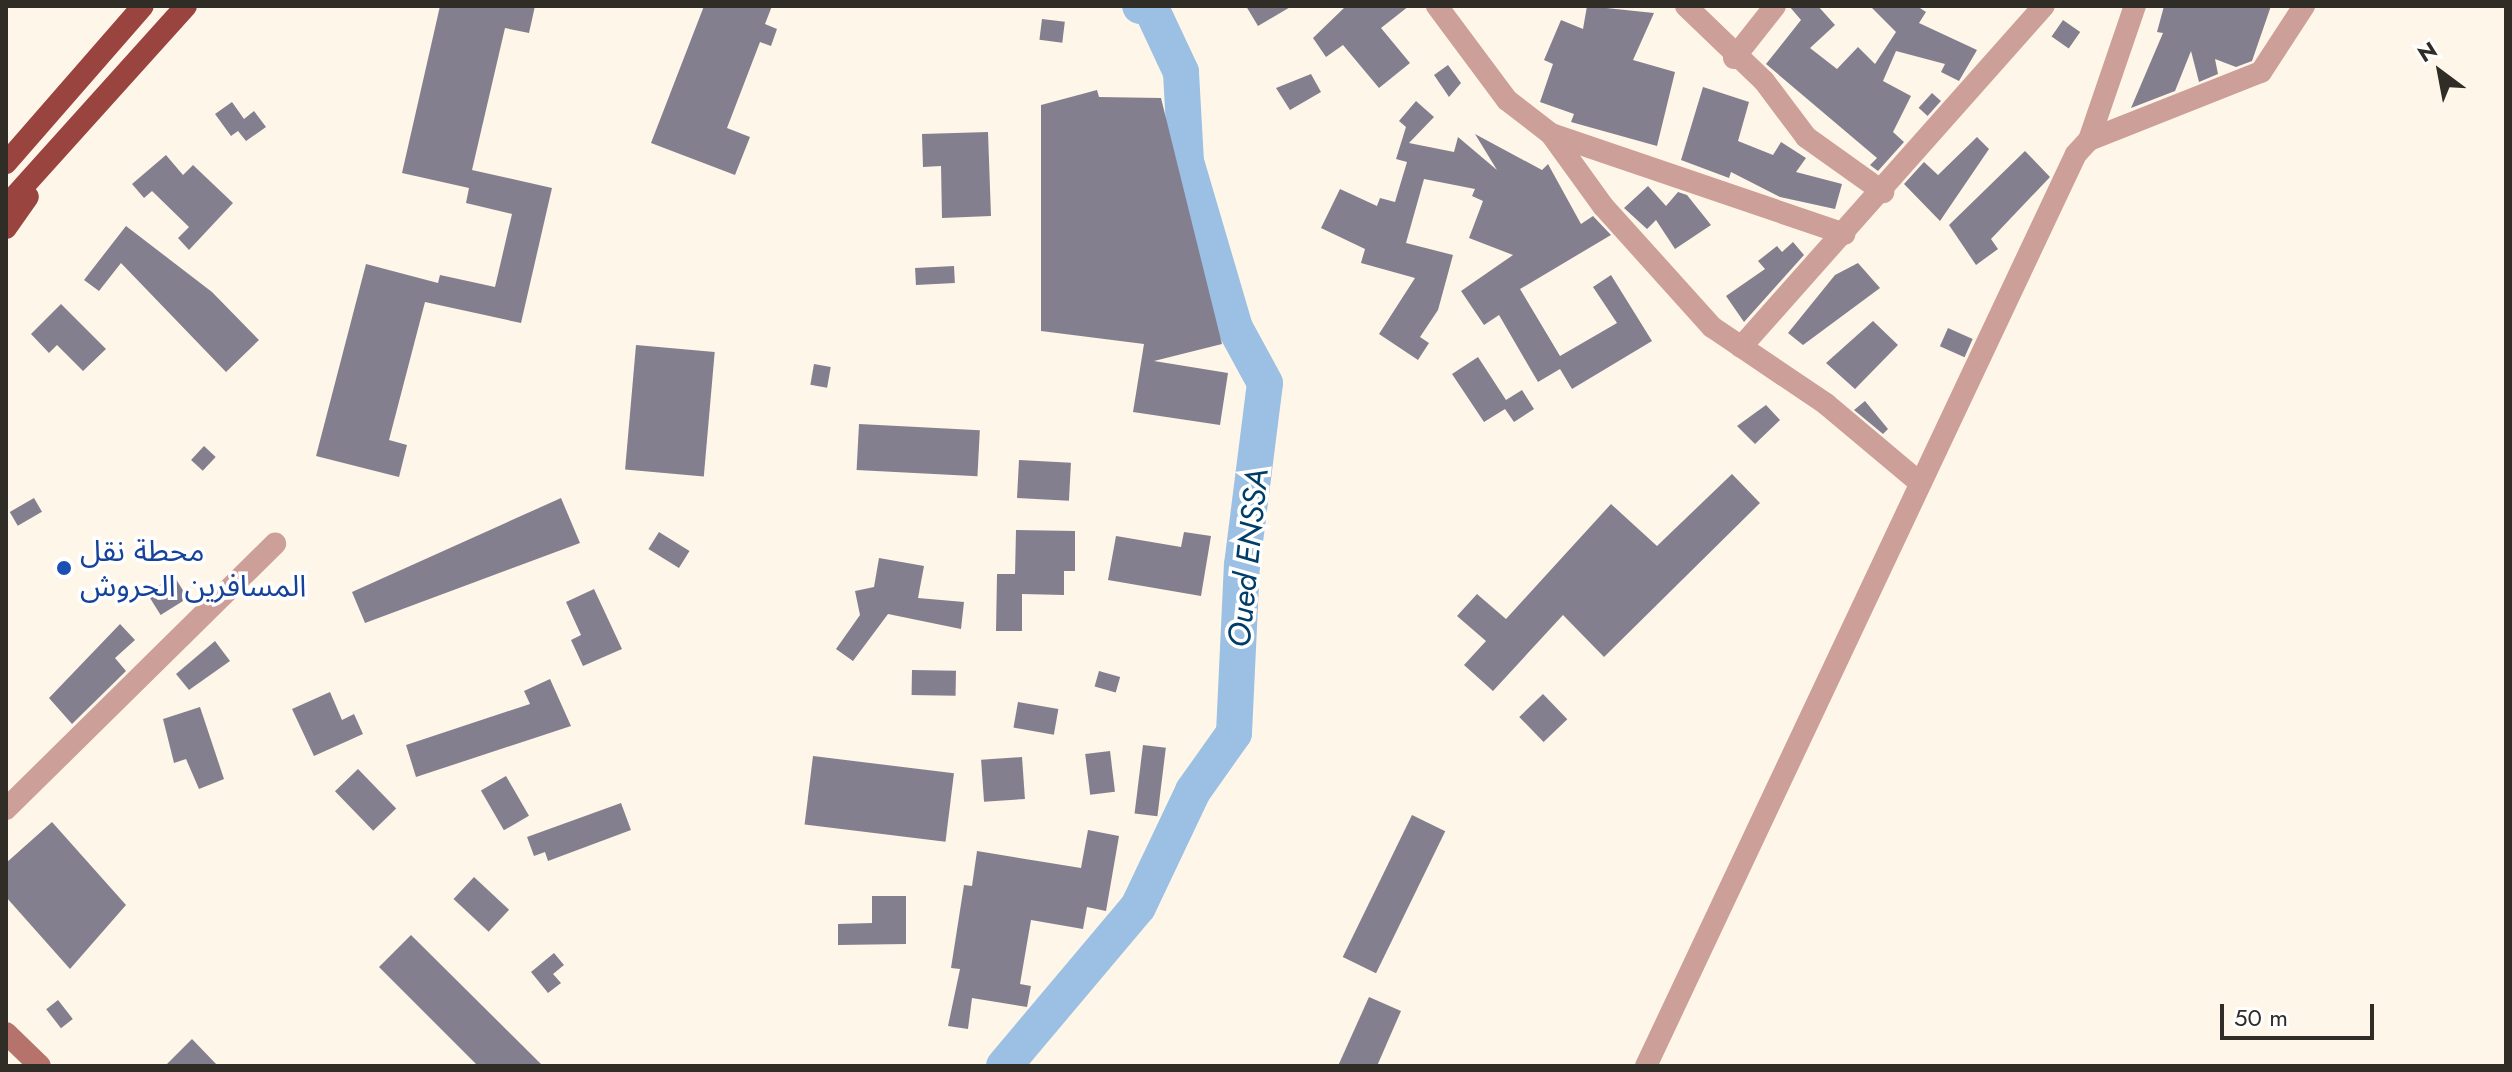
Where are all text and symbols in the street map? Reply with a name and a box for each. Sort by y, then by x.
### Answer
north arrow [2400,32,2480,112]
text: N [2411,33,2443,70]
water label: Oued ENSSA [1220,467,1276,649]
place label: محطة نقل المسافرين الحروش [80,533,306,604]
marker: محطة نقل المسافرين الحروش [55,559,73,577]
scale bar [2224,988,2378,1038]
text: 50 m [2234,1000,2288,1035]

